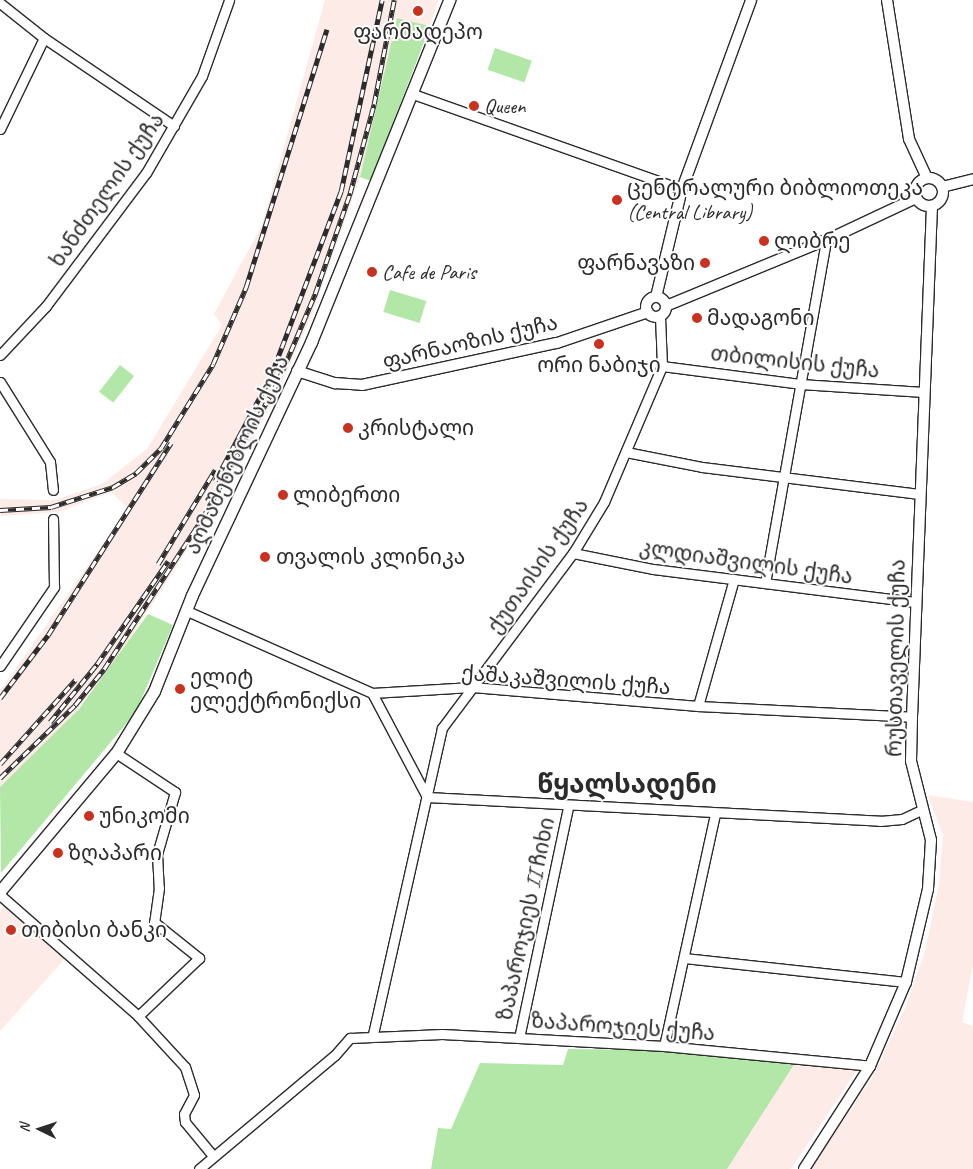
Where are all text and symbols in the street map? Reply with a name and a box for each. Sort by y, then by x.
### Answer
marker: ფარმადეპო [412,5,424,17]
place label: ფარმადეპო [353,19,483,45]
place label: Queen [484,93,525,119]
marker: Queen [468,100,480,112]
street label: ხანძთელის ქუჩა [44,108,170,272]
place label: ცენტრალური ბიბლიოთეკა (Central Library) [627,175,923,225]
marker: ცენტრალური ბიბლიოთეკა (Central Library) [611,194,623,206]
place label: ლიბრე [774,228,851,254]
marker: ლიბრე [758,235,770,247]
place label: ფარნავაზი [577,250,695,276]
marker: ფარნავაზი [699,257,711,269]
place label: Cafe de Paris [382,259,476,285]
marker: Cafe de Paris [366,266,378,278]
place label: მადაგონი [707,305,815,331]
street label: ფარნაოზის ქუჩა [380,310,560,374]
marker: მადაგონი [691,312,703,324]
marker: ორი ნაბიჯი [593,338,605,350]
street label: თბილისის ქუჩა [709,341,881,383]
street label: აღმაშენებლის ქუჩა [180,352,294,558]
place label: ორი ნაბიჯი [537,352,661,378]
place label: კრისტალი [358,415,474,441]
marker: კრისტალი [342,422,354,434]
place label: ლიბერთი [293,482,400,508]
marker: ლიბერთი [277,489,289,501]
street label: ქუთაისის ქუჩა [482,494,594,638]
street label: კლდიაშვილის ქუჩა [638,535,854,589]
place label: თვალის კლინიკა [276,544,465,570]
marker: თვალის კლინიკა [258,550,272,564]
street label: რუსთაველის ქუჩა [882,559,910,757]
street label: ქაშაკაშვილის ქუჩა [461,660,671,700]
place label: ელიტ ელექტრონიქსი [190,664,361,714]
marker: ელიტ ელექტრონიქსი [174,683,186,695]
district label: წყალსადენი [537,769,717,801]
place label: უნიკომი [99,803,190,829]
marker: უნიკომი [83,810,95,822]
street label: ზაპაროჯიეს II ჩიხი [492,815,560,1023]
place label: ზღაპარი [68,840,162,866]
marker: ზღაპარი [52,847,64,859]
place label: თიბისი ბანკი [21,917,167,943]
marker: თიბისი ბანკი [5,924,17,936]
street label: ზაპაროჯიეს ქუჩა [530,1008,716,1046]
north arrow [15,1104,65,1154]
text: N [16,1123,33,1133]

